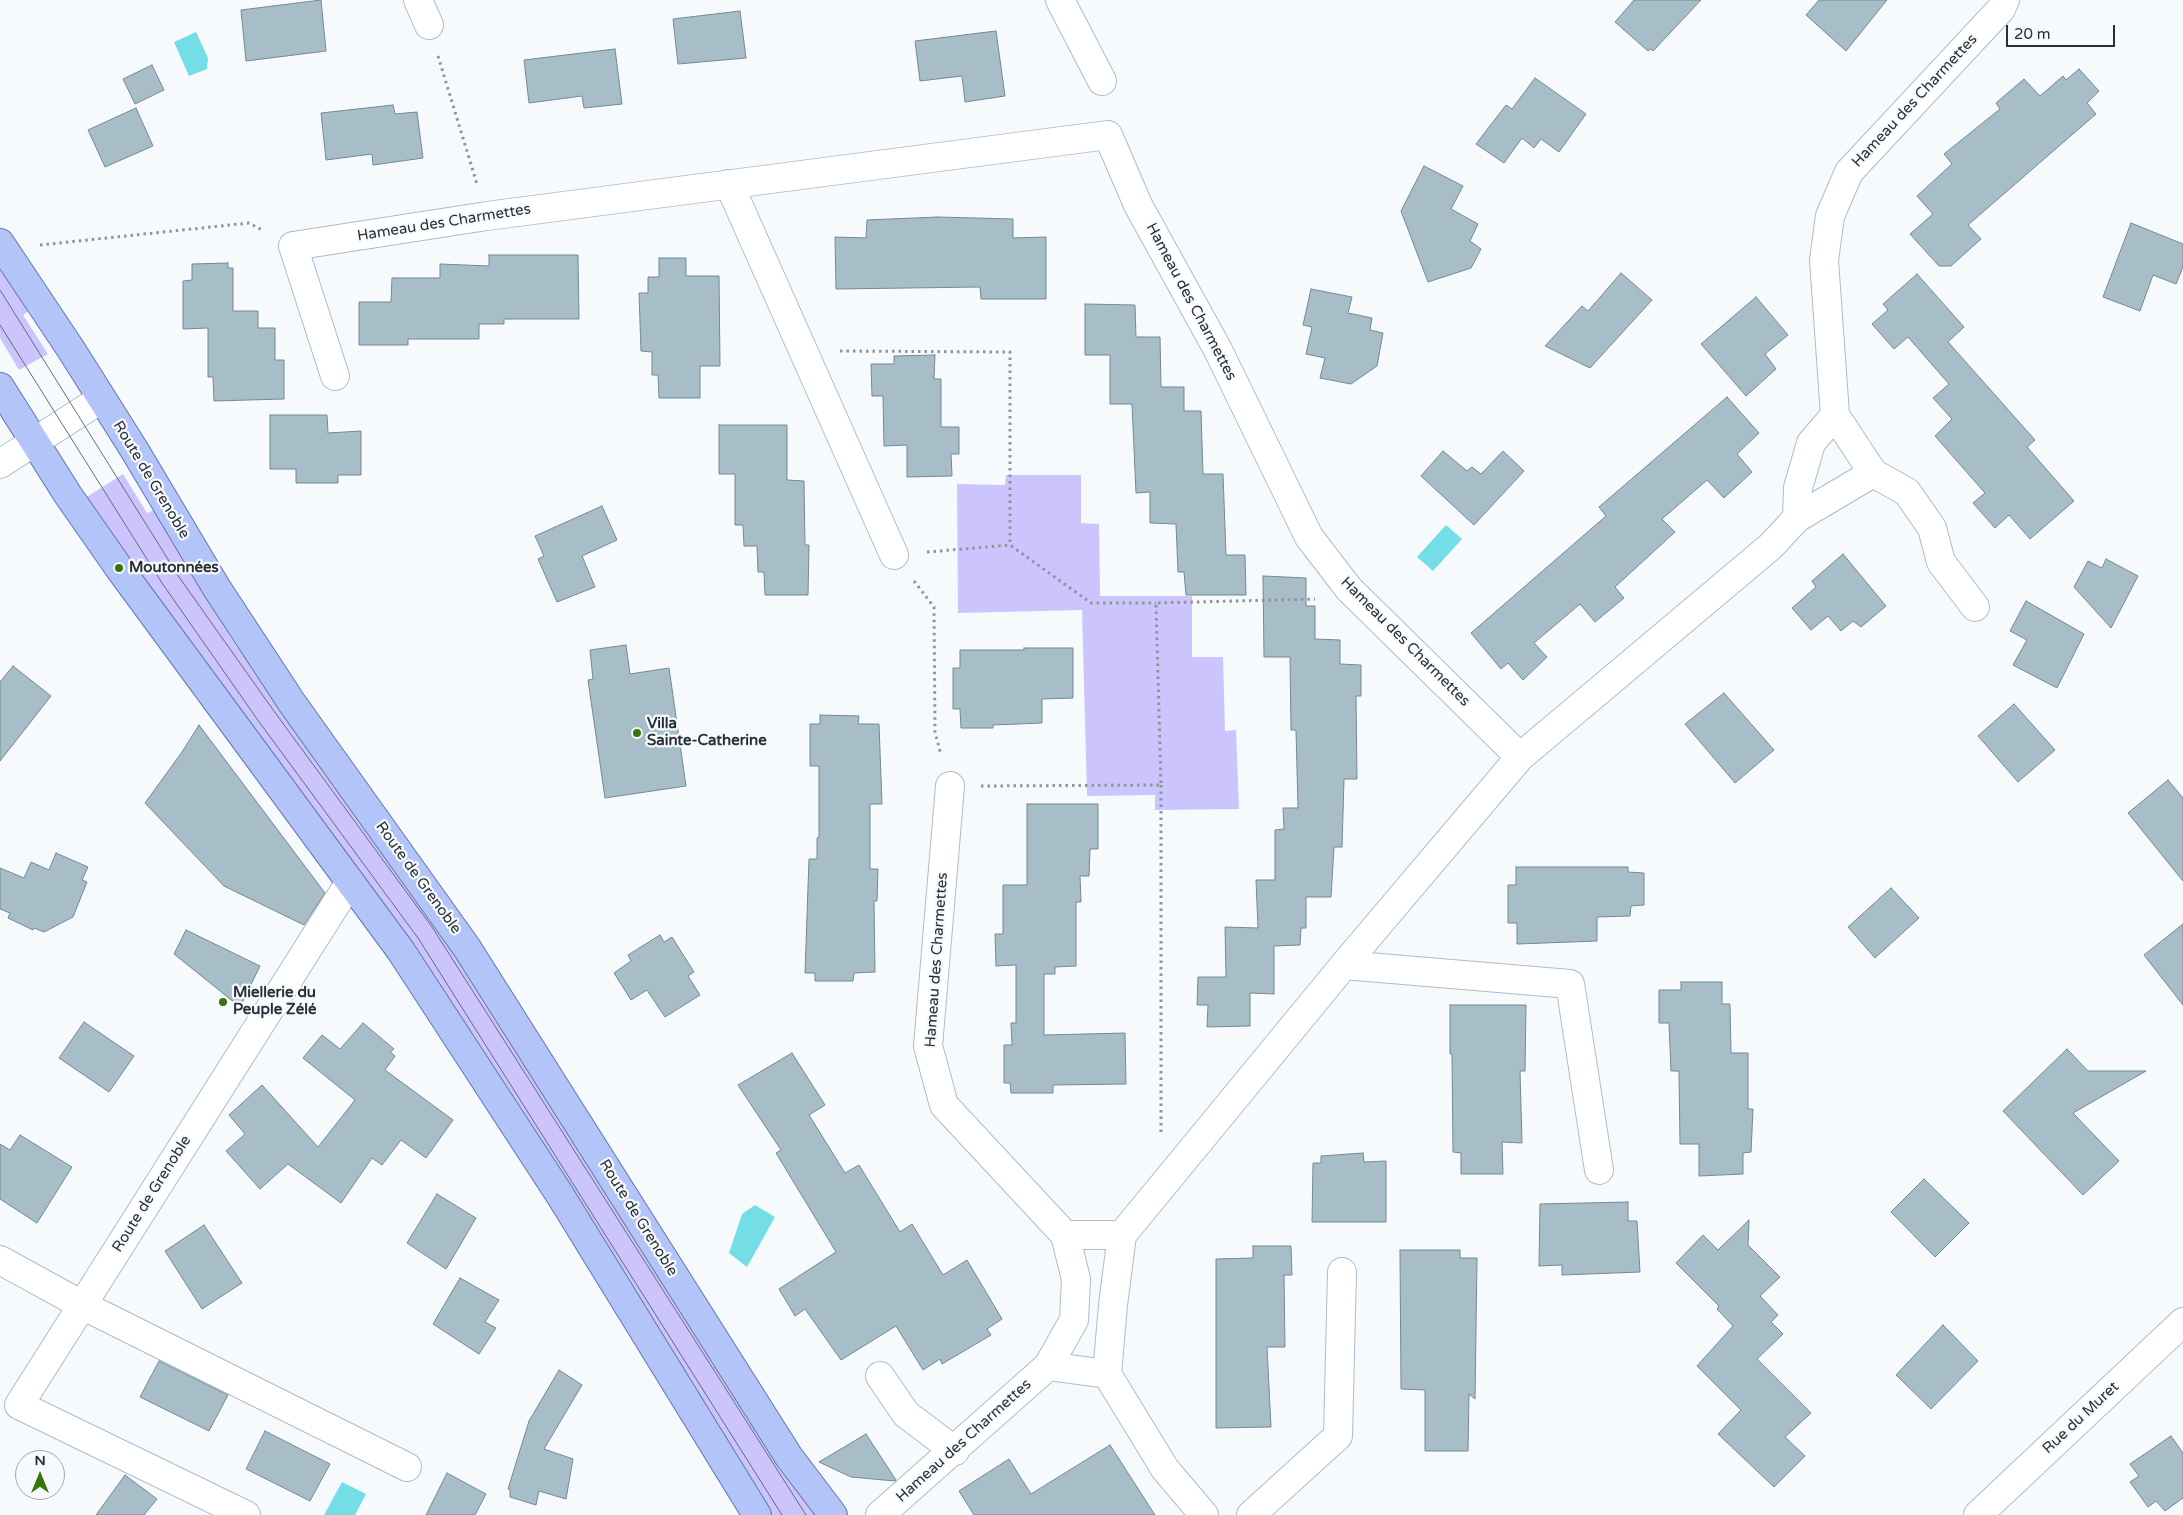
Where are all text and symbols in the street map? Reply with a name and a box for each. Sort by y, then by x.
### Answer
scale bar [2008,15,2117,47]
text: 20 m [2014,25,2051,43]
street label: Hameau des Charmettes [1849,31,1981,171]
street label: Hameau des Charmettes [356,200,532,246]
street label: Hameau des Charmettes [1142,220,1240,384]
street label: Route de Grenoble [109,418,193,542]
place label: Moutonnées [129,559,219,577]
marker: Moutonnées [113,562,125,574]
street label: Hameau des Charmettes [1337,574,1473,710]
place label: Villa Sainte-Catherine [647,715,767,750]
marker: Villa Sainte-Catherine [631,727,643,739]
street label: Route de Grenoble [371,818,465,938]
street label: Hameau des Charmettes [922,872,952,1048]
place label: Miellerie du Peuple Zélé [233,984,316,1019]
marker: Miellerie du Peuple Zélé [217,996,229,1008]
street label: Route de Grenoble [109,1132,195,1256]
street label: Route de Grenoble [595,1156,681,1280]
street label: Hameau des Charmettes [893,1376,1035,1506]
street label: Rue du Muret [2039,1378,2123,1458]
north arrow [15,1450,65,1500]
text: N [34,1452,46,1469]

